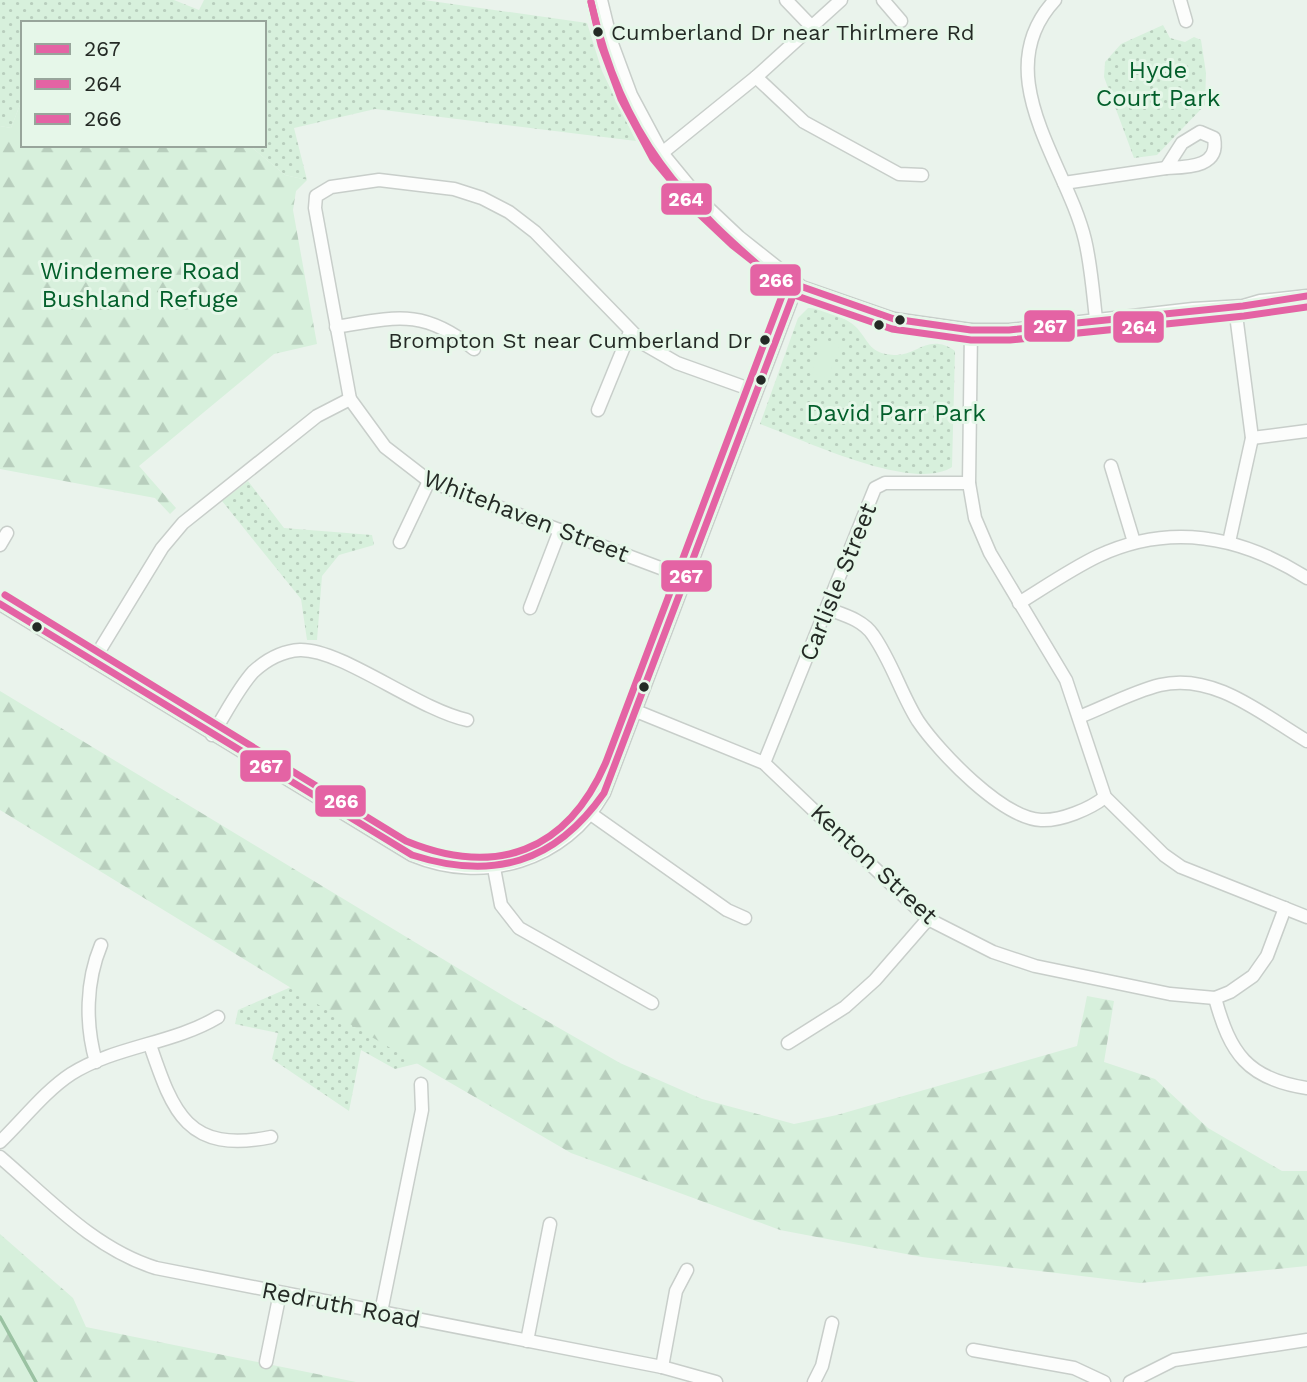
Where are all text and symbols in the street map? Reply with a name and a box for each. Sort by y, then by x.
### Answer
place label: Cumberland Dr near Thirlmere Rd [611,20,975,45]
legend [21,21,266,147]
marker: Cumberland Dr near Thirlmere Rd [591,25,605,39]
text: 267 [84,36,121,61]
park label: Hyde Court Park [1096,56,1221,112]
text: 264 [84,71,122,96]
text: 266 [84,106,122,131]
line badge: 264 [660,182,713,216]
text: 264 [668,188,704,211]
park label: Windemere Road Bushland Refuge [40,257,240,313]
line badge: 266 [749,263,802,297]
text: 266 [759,269,794,292]
line badge: 267 [1023,309,1076,343]
line badge: 264 [1112,310,1165,344]
unlabelled marker [893,313,907,327]
text: 267 [1033,315,1067,338]
text: 264 [1121,316,1157,339]
unlabelled marker [872,318,886,332]
place label: Brompton St near Cumberland Dr [388,328,752,353]
marker: Brompton St near Cumberland Dr [758,333,772,347]
unlabelled marker [754,373,768,387]
park label: David Parr Park [806,399,986,427]
street label: Whitehaven Street [419,464,633,568]
street label: Carlisle Street [794,499,882,665]
line badge: 267 [660,559,713,593]
text: 267 [669,565,703,588]
unlabelled marker [30,620,44,634]
unlabelled marker [637,680,651,694]
line badge: 267 [239,749,292,783]
text: 267 [249,755,283,778]
line badge: 266 [314,784,367,818]
text: 266 [324,790,359,813]
street label: Kenton Street [805,798,943,930]
street label: Redruth Road [259,1276,423,1334]

